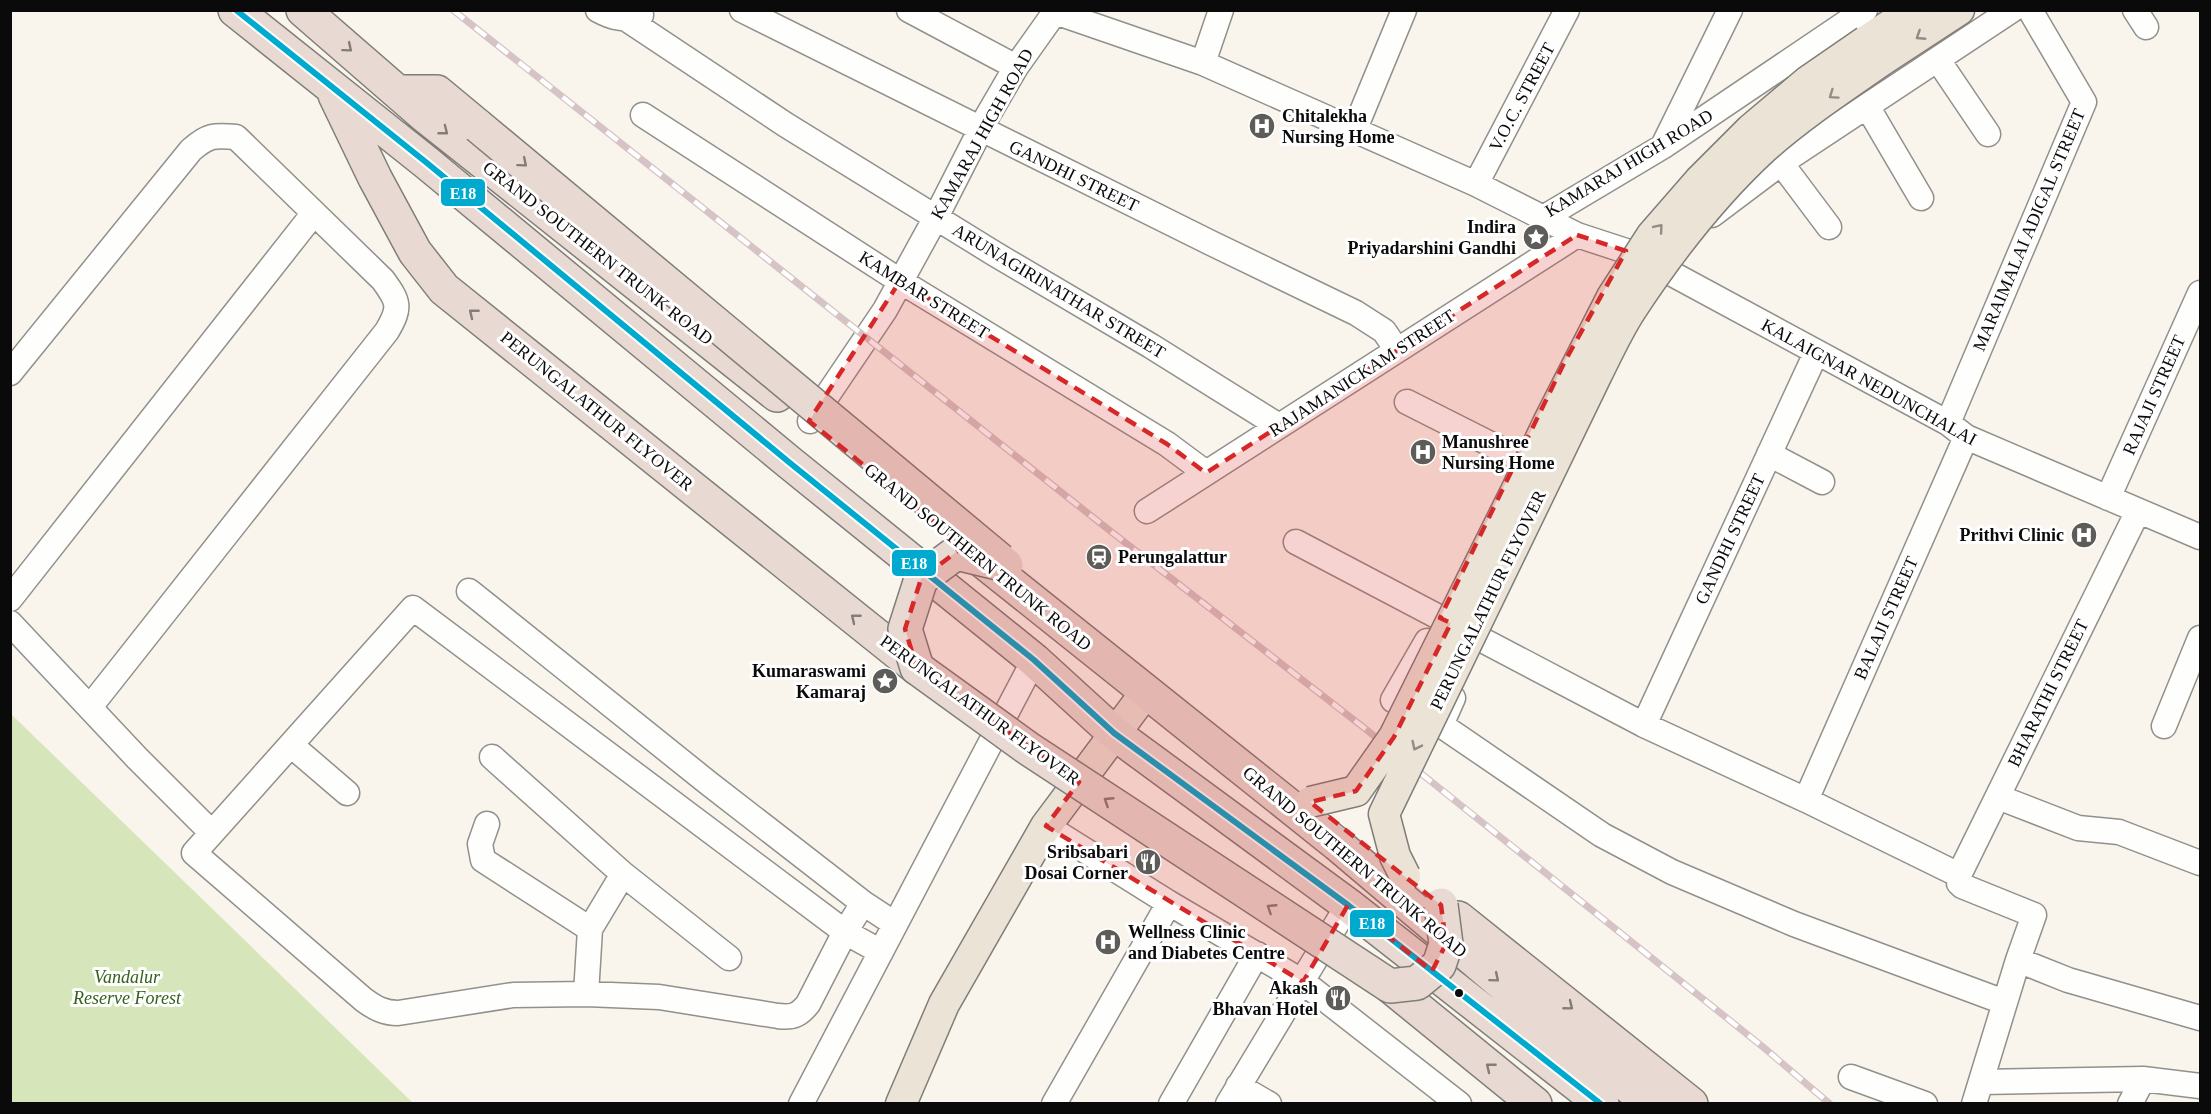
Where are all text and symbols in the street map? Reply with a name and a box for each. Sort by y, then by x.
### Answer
one-way arrow [1916,29,1927,40]
street label: V.O.C. STREET [1485,39,1559,155]
one-way arrow [341,41,352,52]
street label: KAMARAJ HIGH ROAD [927,45,1037,223]
one-way arrow [1828,87,1839,98]
street label: KAMARAJ HIGH ROAD [1542,105,1716,221]
place label: Chitalekha Nursing Home [1282,106,1395,147]
street label: MARAIMALAI ADIGAL STREET [1969,106,2089,354]
hospital icon: Chitalekha Nursing Home [1247,111,1277,141]
one-way arrow [437,123,448,134]
street label: GANDHI STREET [1006,136,1142,216]
one-way arrow [516,156,527,167]
street label: GRAND SOUTHERN TRUNK ROAD [479,157,717,349]
line badge: E18 [440,178,486,207]
text: E18 [450,185,476,202]
place label: Indira Priyadarshini Gandhi [1347,217,1516,258]
street label: ARUNAGIRINATHAR STREET [949,219,1169,363]
place icon: Indira Priyadarshini Gandhi [1521,222,1551,252]
one-way arrow [1652,224,1663,235]
street label: KAMBAR STREET [855,247,993,343]
street label: RAJAMANICKAM STREET [1265,305,1459,441]
one-way arrow [469,309,480,320]
street label: KALAIGNAR NEDUNCHALAI [1758,314,1980,450]
street label: PERUNGALATHUR FLYOVER [497,327,697,495]
street label: RAJAJI STREET [2119,332,2189,458]
place label: Manushree Nursing Home [1442,432,1555,473]
hospital icon: Manushree Nursing Home [1408,437,1438,467]
street label: GRAND SOUTHERN TRUNK ROAD [861,459,1095,655]
street label: GANDHI STREET [1691,471,1769,607]
street label: PERUNGALATHUR FLYOVER [1426,487,1550,713]
hospital icon: Prithvi Clinic [2069,520,2099,550]
place label: Prithvi Clinic [1960,525,2064,545]
station icon: Perungalattur [1084,542,1114,572]
place label: Perungalattur [1118,547,1227,567]
line badge: E18 [891,549,937,577]
street label: BALAJI STREET [1850,553,1922,683]
text: E18 [901,555,927,572]
one-way arrow [851,614,862,625]
street label: BHARATHI STREET [2004,616,2092,770]
street label: PERUNGALATHUR FLYOVER [876,631,1084,789]
place label: Kumaraswami Kamaraj [752,661,866,702]
place icon: Kumaraswami Kamaraj [870,666,900,696]
one-way arrow [1412,739,1424,750]
street label: GRAND SOUTHERN TRUNK ROAD [1239,762,1471,962]
one-way arrow [1104,796,1114,808]
place label: Sribsabari Dosai Corner [1025,842,1128,883]
restaurant icon: Sribsabari Dosai Corner [1133,847,1163,877]
one-way arrow [1267,903,1277,915]
line badge: E18 [1349,909,1395,938]
text: E18 [1359,915,1385,932]
place label: Wellness Clinic and Diabetes Centre [1128,922,1285,963]
hospital icon: Wellness Clinic and Diabetes Centre [1093,927,1123,957]
park label: Vandalur Reserve Forest [72,967,182,1008]
one-way arrow [1488,971,1499,982]
place label: Akash Bhavan Hotel [1212,978,1318,1019]
restaurant icon: Akash Bhavan Hotel [1323,983,1353,1013]
unlabelled marker [1453,987,1465,999]
one-way arrow [1562,999,1573,1010]
one-way arrow [1485,1063,1496,1074]

